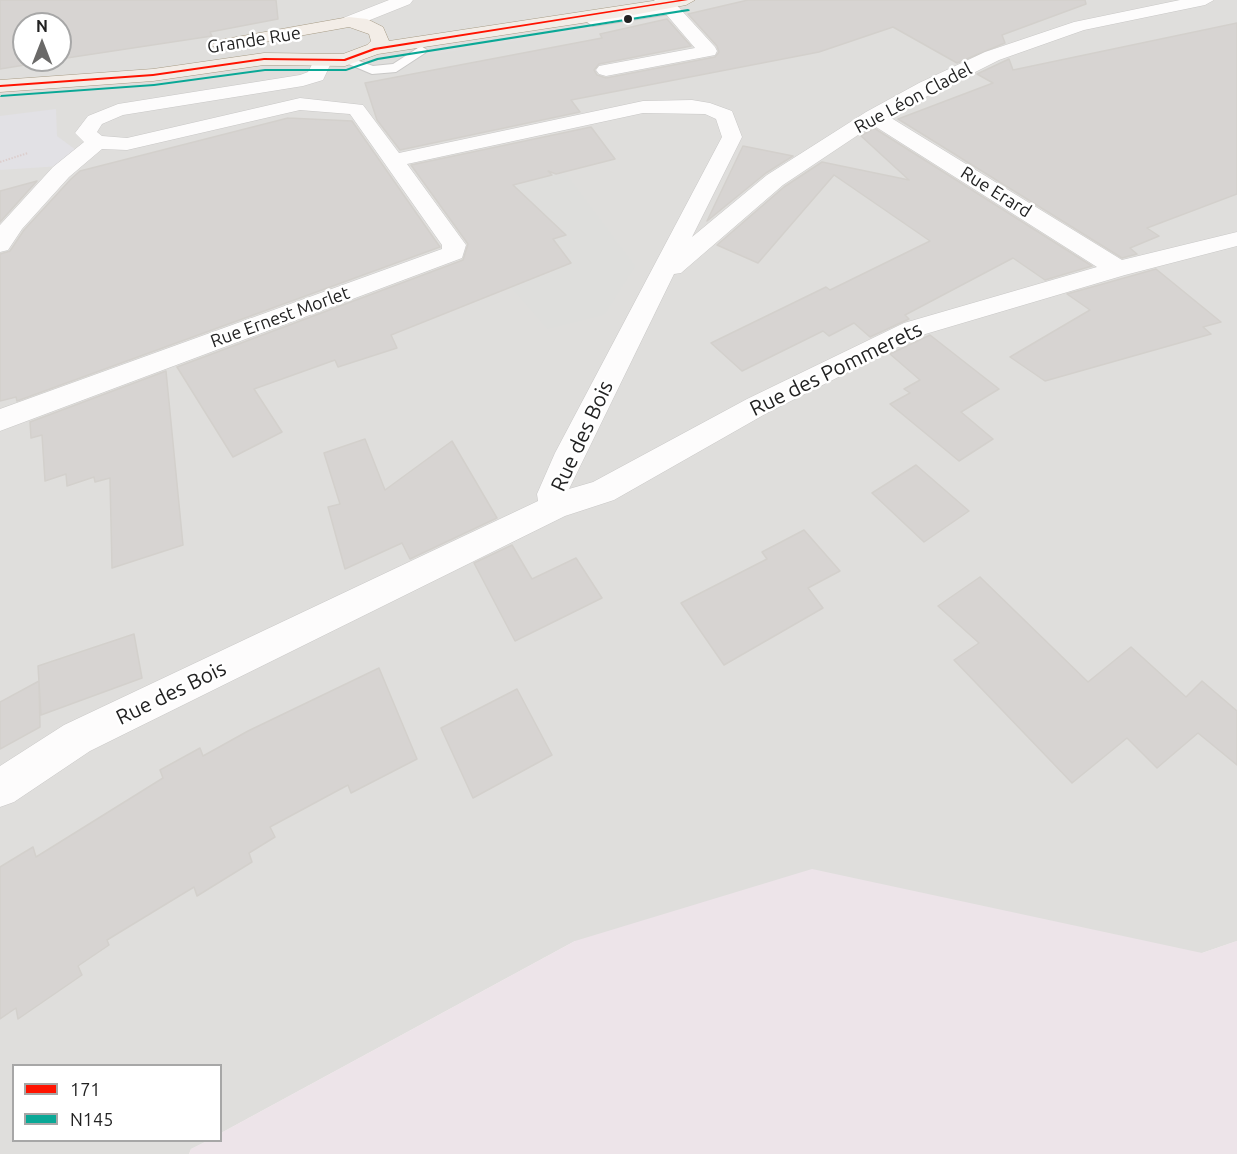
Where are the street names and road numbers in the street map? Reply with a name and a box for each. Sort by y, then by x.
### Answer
street label: Grande Rue [206,22,302,58]
street label: Rue Léon Cladel [851,58,975,138]
street label: Rue Erard [957,162,1035,222]
street label: Rue Ernest Morlet [208,282,352,352]
street label: Rue des Pommerets [746,316,926,422]
street label: Rue des Bois [545,377,619,495]
street label: Rue des Bois [112,656,230,730]

